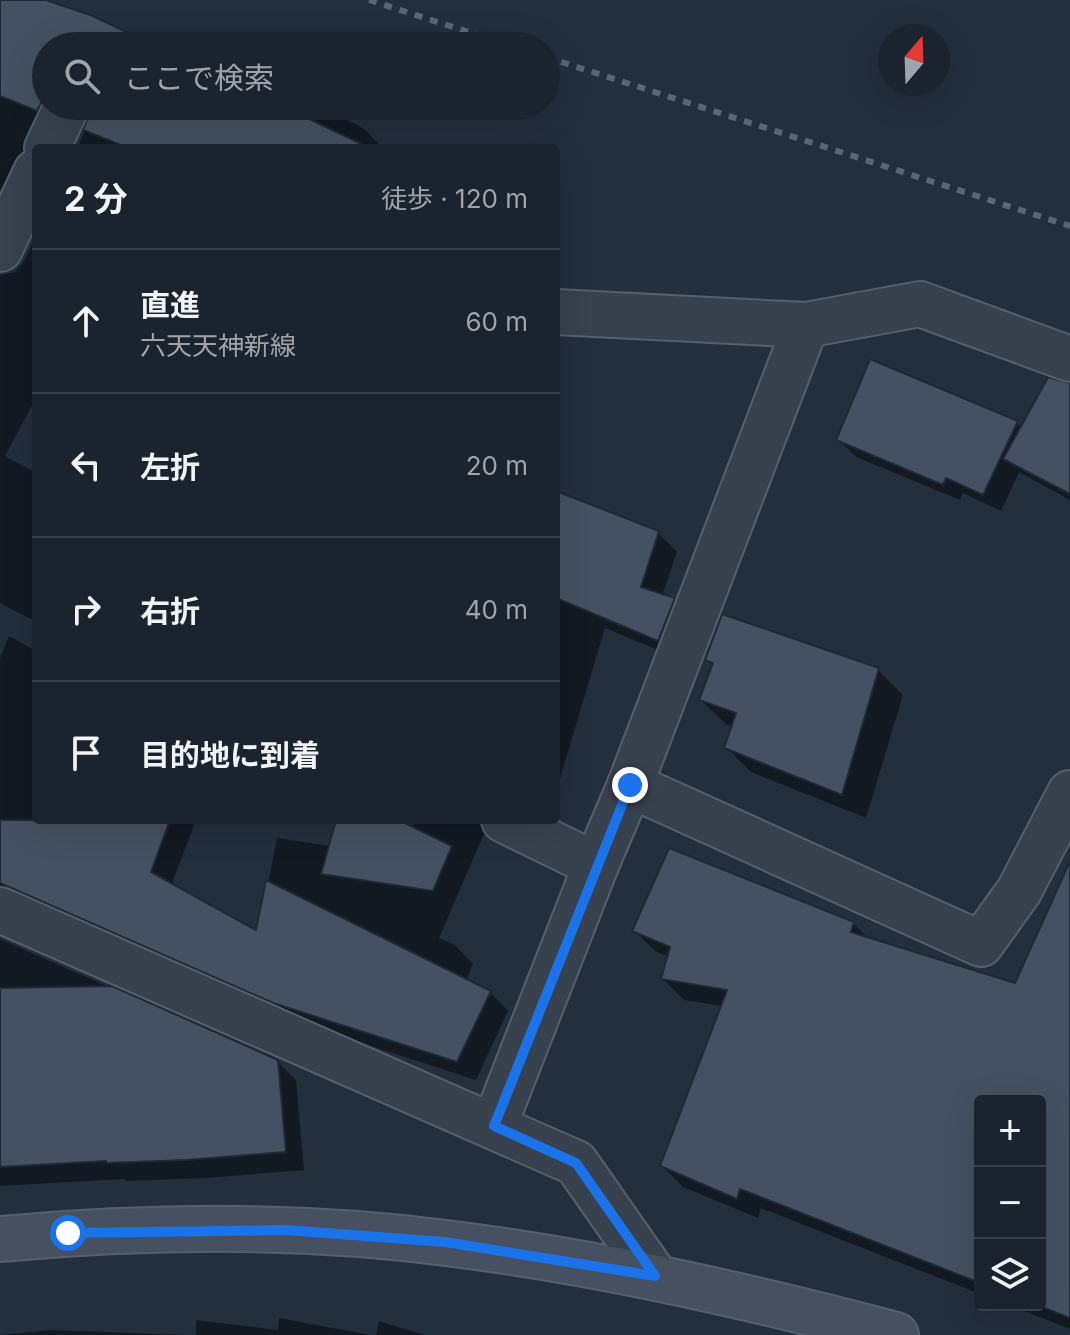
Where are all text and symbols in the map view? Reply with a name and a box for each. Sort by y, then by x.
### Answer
north arrow [878,24,950,96]
search box [32,32,560,120]
icon: search [60,54,104,98]
text: ここで検索 [124,60,274,96]
text: 2 分 [64,178,127,219]
text: 徒歩 · 120 m [381,183,528,214]
text: 直進 [140,287,200,323]
icon: ahead [64,299,108,343]
text: 60 m [465,306,528,337]
text: 六天天神新線 [140,330,296,361]
icon: left [64,443,108,487]
text: 左折 [140,449,200,485]
text: 20 m [466,450,528,481]
icon: right [64,587,108,631]
text: 右折 [140,593,200,629]
text: 40 m [465,594,528,625]
icon: arrive [64,731,108,775]
text: 目的地に到着 [140,737,320,773]
route end [612,767,648,803]
map controls [974,1095,1046,1311]
button: + [974,1095,1046,1167]
button: − [974,1167,1046,1239]
route start [50,1215,86,1251]
button: layers [974,1239,1046,1311]

